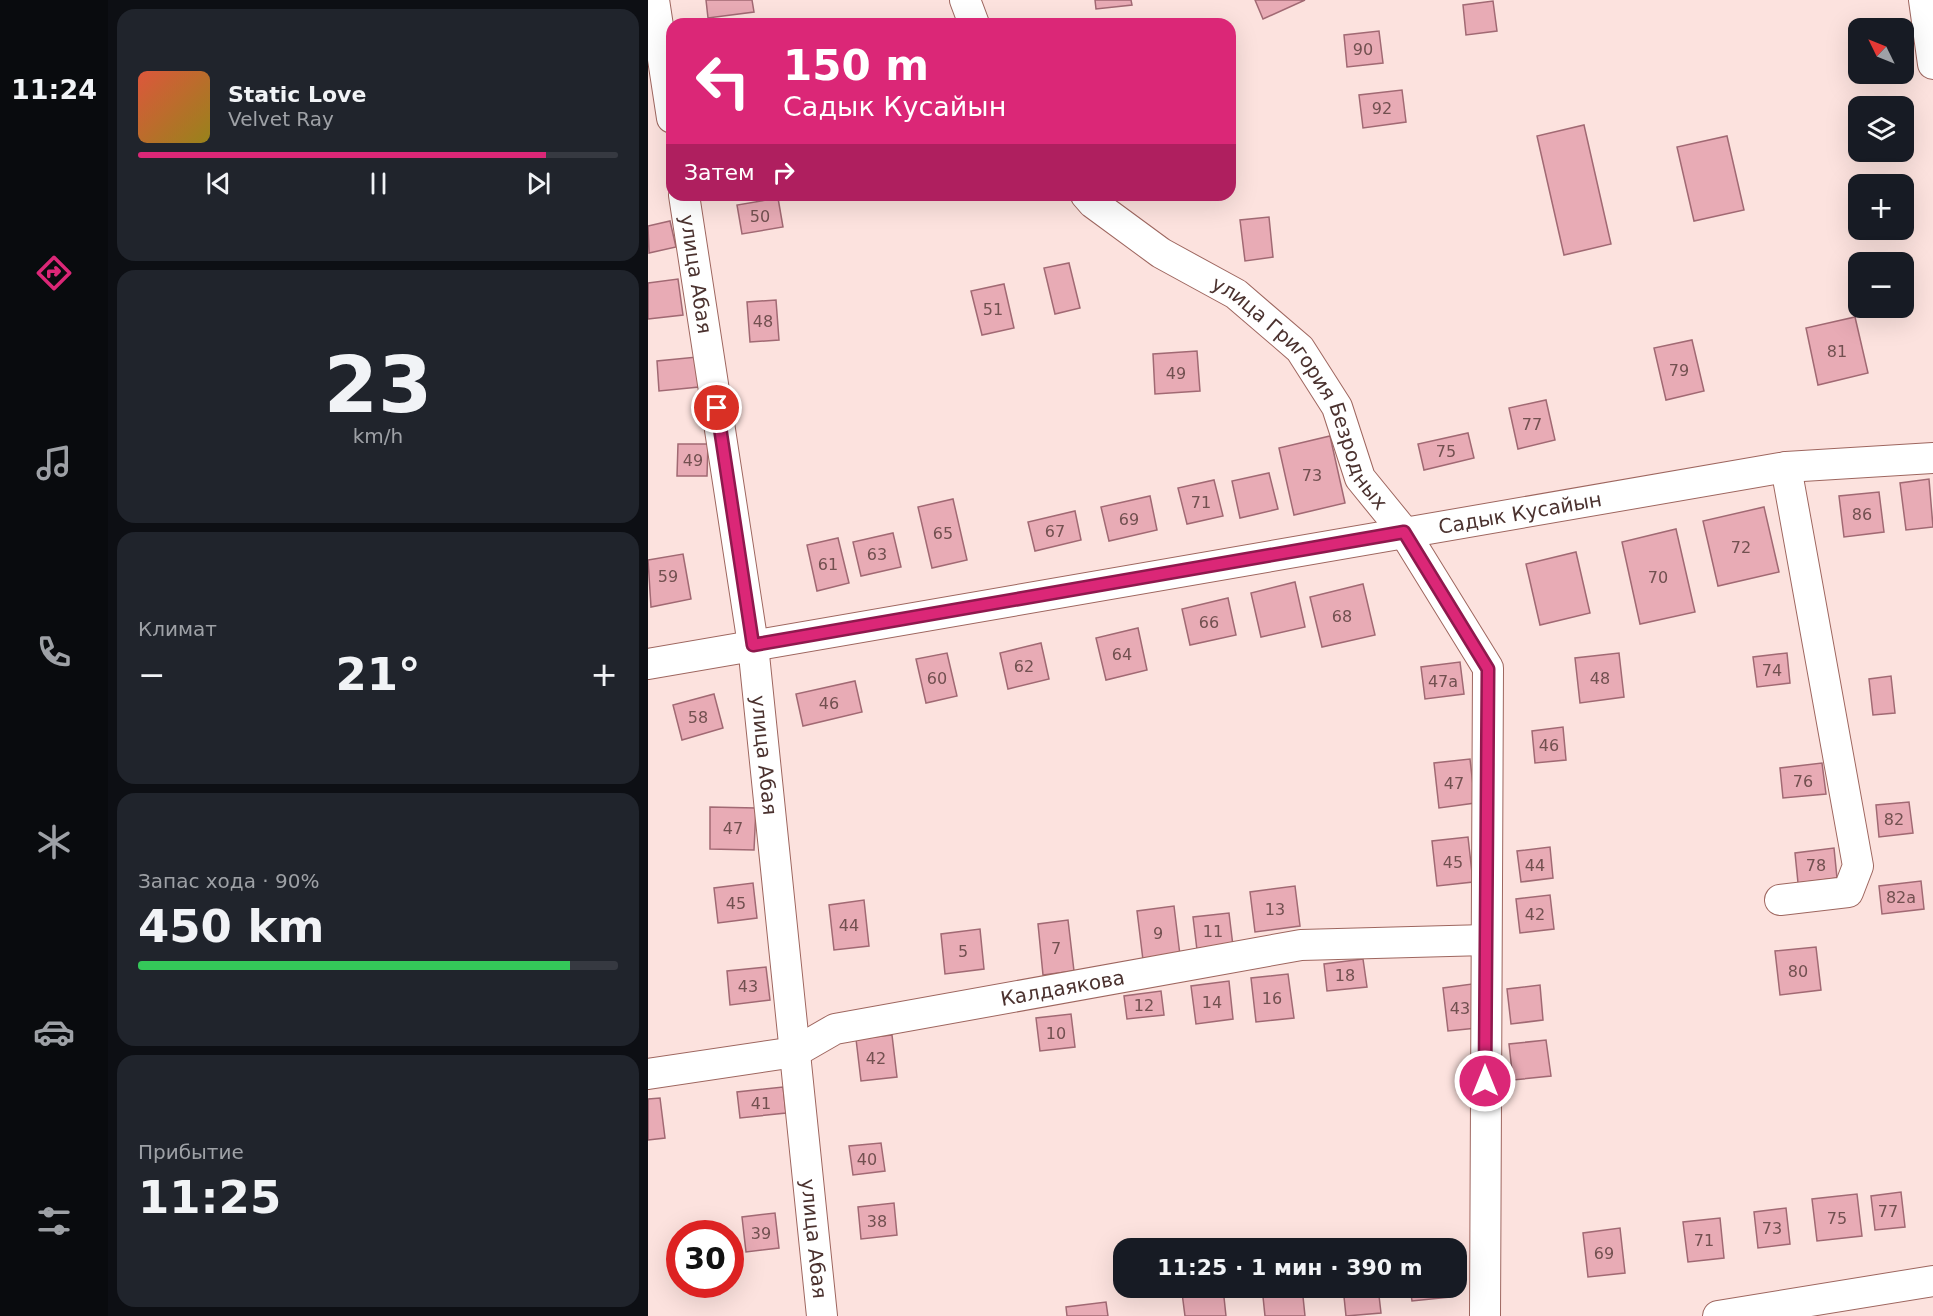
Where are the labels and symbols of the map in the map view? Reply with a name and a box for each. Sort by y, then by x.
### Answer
north arrow [1848,18,1914,84]
house number: 90 [1353,40,1373,59]
house number: 92 [1372,99,1392,118]
house number: 50 [750,207,770,226]
street label: улица Абая [675,213,717,335]
street label: улица Григория Безродных [1207,271,1393,514]
house number: 51 [983,300,1003,319]
house number: 48 [753,312,773,331]
house number: 81 [1827,342,1847,361]
house number: 79 [1669,361,1689,380]
house number: 49 [1166,364,1186,383]
pin [691,382,742,433]
house number: 77 [1522,415,1542,434]
house number: 75 [1436,442,1456,461]
house number: 49 [683,451,703,470]
house number: 73 [1302,466,1322,485]
street label: Садык Кусайын [1436,487,1604,539]
house number: 71 [1191,493,1211,512]
house number: 86 [1852,505,1872,524]
house number: 69 [1119,510,1139,529]
house number: 67 [1045,522,1065,541]
house number: 65 [933,524,953,543]
house number: 72 [1731,538,1751,557]
house number: 63 [867,545,887,564]
house number: 61 [818,555,838,574]
house number: 59 [658,567,678,586]
house number: 70 [1648,568,1668,587]
house number: 68 [1332,607,1352,626]
house number: 66 [1199,613,1219,632]
house number: 64 [1112,645,1132,664]
house number: 62 [1014,657,1034,676]
house number: 74 [1762,661,1782,680]
house number: 60 [927,669,947,688]
house number: 48 [1590,669,1610,688]
house number: 47а [1428,672,1458,691]
street label: улица Абая [746,694,782,816]
house number: 46 [819,694,839,713]
house number: 58 [688,708,708,727]
house number: 46 [1539,736,1559,755]
house number: 76 [1793,772,1813,791]
house number: 47 [1444,774,1464,793]
house number: 82 [1884,810,1904,829]
house number: 47 [723,819,743,838]
house number: 45 [1443,853,1463,872]
house number: 44 [1525,856,1545,875]
house number: 78 [1806,856,1826,875]
house number: 82а [1886,888,1916,907]
house number: 45 [726,894,746,913]
house number: 13 [1265,900,1285,919]
house number: 42 [1525,905,1545,924]
house number: 44 [839,916,859,935]
house number: 11 [1203,922,1223,941]
house number: 9 [1153,924,1163,943]
house number: 7 [1051,939,1061,958]
house number: 5 [958,942,968,961]
house number: 80 [1788,962,1808,981]
street label: Калдаякова [999,965,1127,1011]
house number: 18 [1335,966,1355,985]
house number: 43 [738,977,758,996]
house number: 16 [1262,989,1282,1008]
house number: 14 [1202,993,1222,1012]
house number: 12 [1134,996,1154,1015]
house number: 43 [1450,999,1470,1018]
house number: 10 [1046,1024,1066,1043]
house number: 42 [866,1049,886,1068]
position arrow [1453,1049,1517,1113]
house number: 41 [751,1094,771,1113]
house number: 40 [857,1150,877,1169]
street label: улица Абая [796,1178,832,1300]
house number: 77 [1878,1202,1898,1221]
house number: 75 [1827,1209,1847,1228]
house number: 38 [867,1212,887,1231]
house number: 73 [1762,1219,1782,1238]
speed limit sign: 30 [666,1220,744,1298]
house number: 39 [751,1224,771,1243]
house number: 71 [1694,1231,1714,1250]
house number: 69 [1594,1244,1614,1263]

